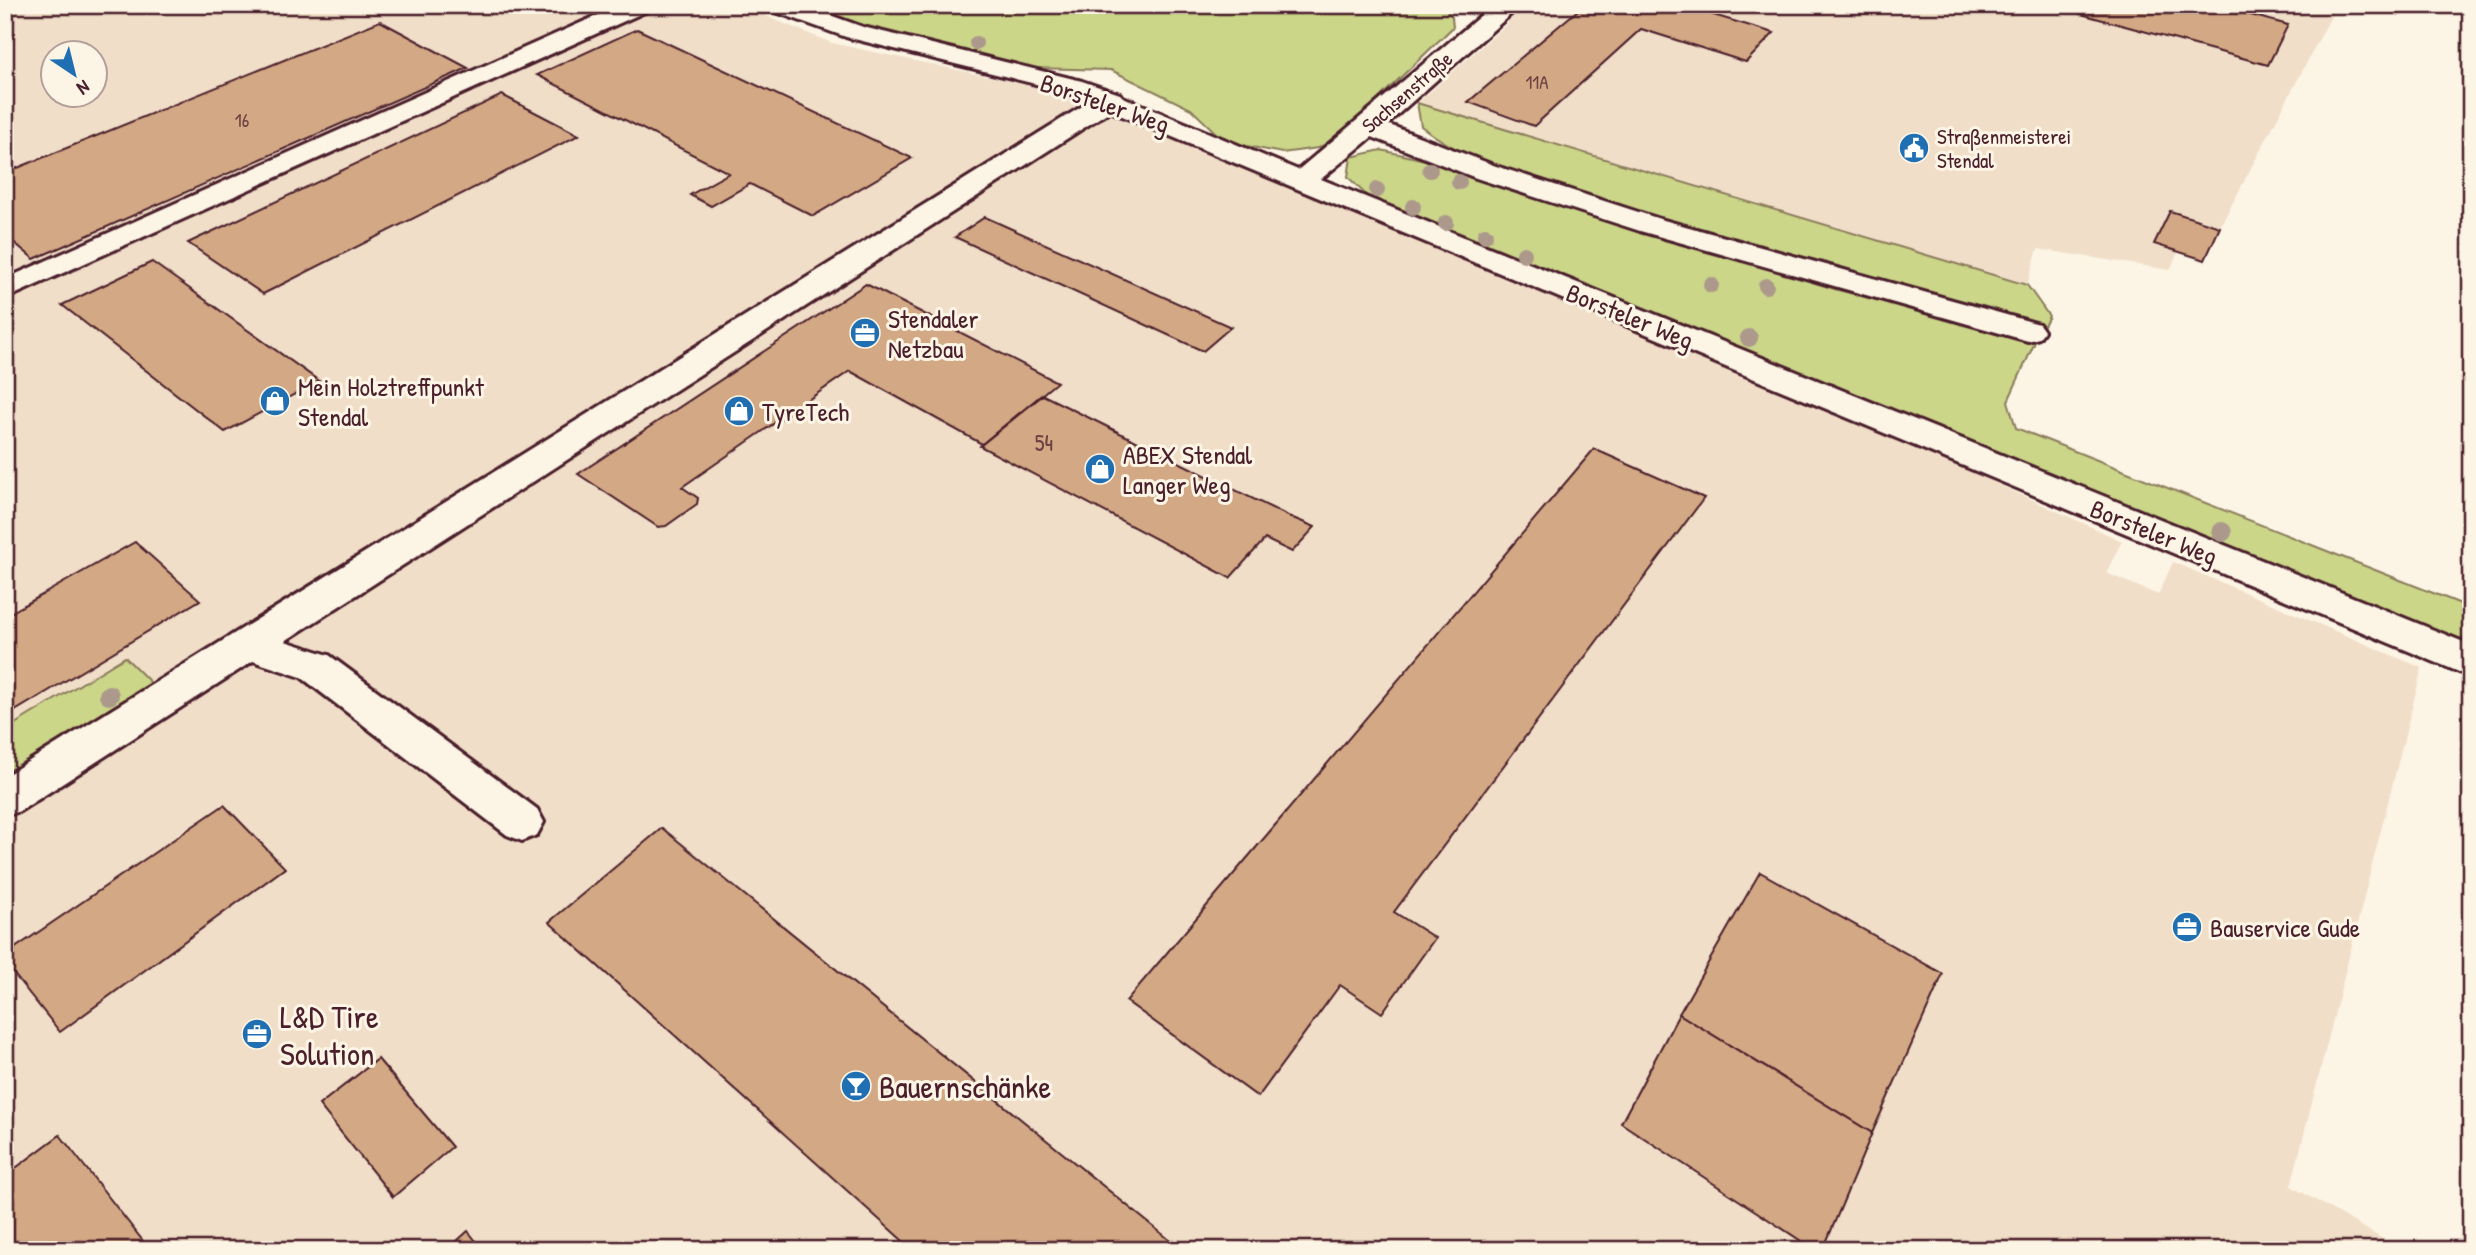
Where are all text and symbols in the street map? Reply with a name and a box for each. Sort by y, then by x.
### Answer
north arrow [38,38,108,108]
street label: Sachsenstraße [1355,44,1459,140]
street label: Borsteler Weg [1036,65,1174,141]
house number: 11A [1525,69,1549,95]
text: N [72,74,95,101]
house number: 16 [235,107,249,133]
place label: Straßenmeisterei Stendal [1937,122,2071,175]
public building icon: Straßenmeisterei Stendal [1897,131,1931,165]
street label: Borsteler Weg [1561,275,1699,357]
place label: Stendaler Netzbau [888,301,979,366]
office icon: Stendaler Netzbau [848,316,882,350]
place label: Mein Holztreffpunkt Stendal [298,369,485,434]
shop icon: Mein Holztreffpunkt Stendal [258,384,292,418]
shop icon: TyreTech [722,394,756,428]
place label: TyreTech [762,394,849,429]
house number: 54 [1035,427,1053,458]
place label: ABEX Stendal Langer Weg [1123,437,1252,502]
shop icon: ABEX Stendal Langer Weg [1083,452,1117,486]
street label: Borsteler Weg [2085,491,2223,573]
office icon: Bauservice Gude [2170,910,2204,944]
place label: Bauservice Gude [2210,910,2360,945]
place label: L&D Tire Solution [280,995,379,1075]
office icon: L&D Tire Solution [240,1017,274,1051]
place label: Bauernschänke [879,1065,1052,1108]
bar icon: Bauernschänke [839,1069,873,1103]

